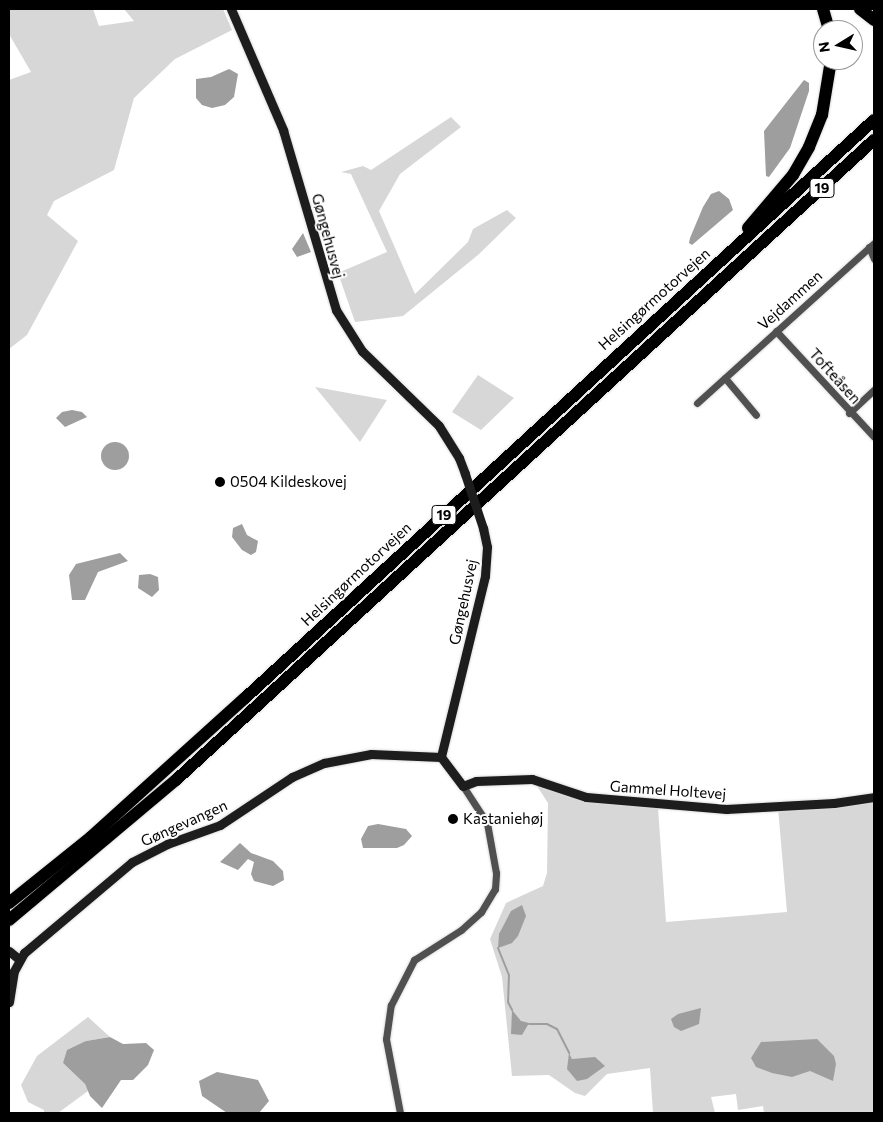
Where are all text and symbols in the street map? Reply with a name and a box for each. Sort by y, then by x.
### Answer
north arrow [813,20,863,70]
text: N [814,41,833,54]
road number: 19 [810,177,834,200]
street label: Gøngehusvej [308,192,348,280]
street label: Helsingørmotorvejen [595,244,713,354]
street label: Vejdammen [754,266,826,334]
street label: Tofteåsen [805,345,865,407]
place label: 0504 Kildeskovej [230,473,347,491]
marker: 0504 Kildeskovej [214,476,226,488]
road number: 19 [432,504,456,526]
street label: Helsingørmotorvejen [297,518,415,630]
street label: Gøngehusvej [445,557,481,647]
street label: Gammel Holtevej [609,777,727,803]
street label: Gøngevangen [138,796,230,850]
place label: Kastaniehøj [463,810,543,828]
marker: Kastaniehøj [447,813,459,825]

